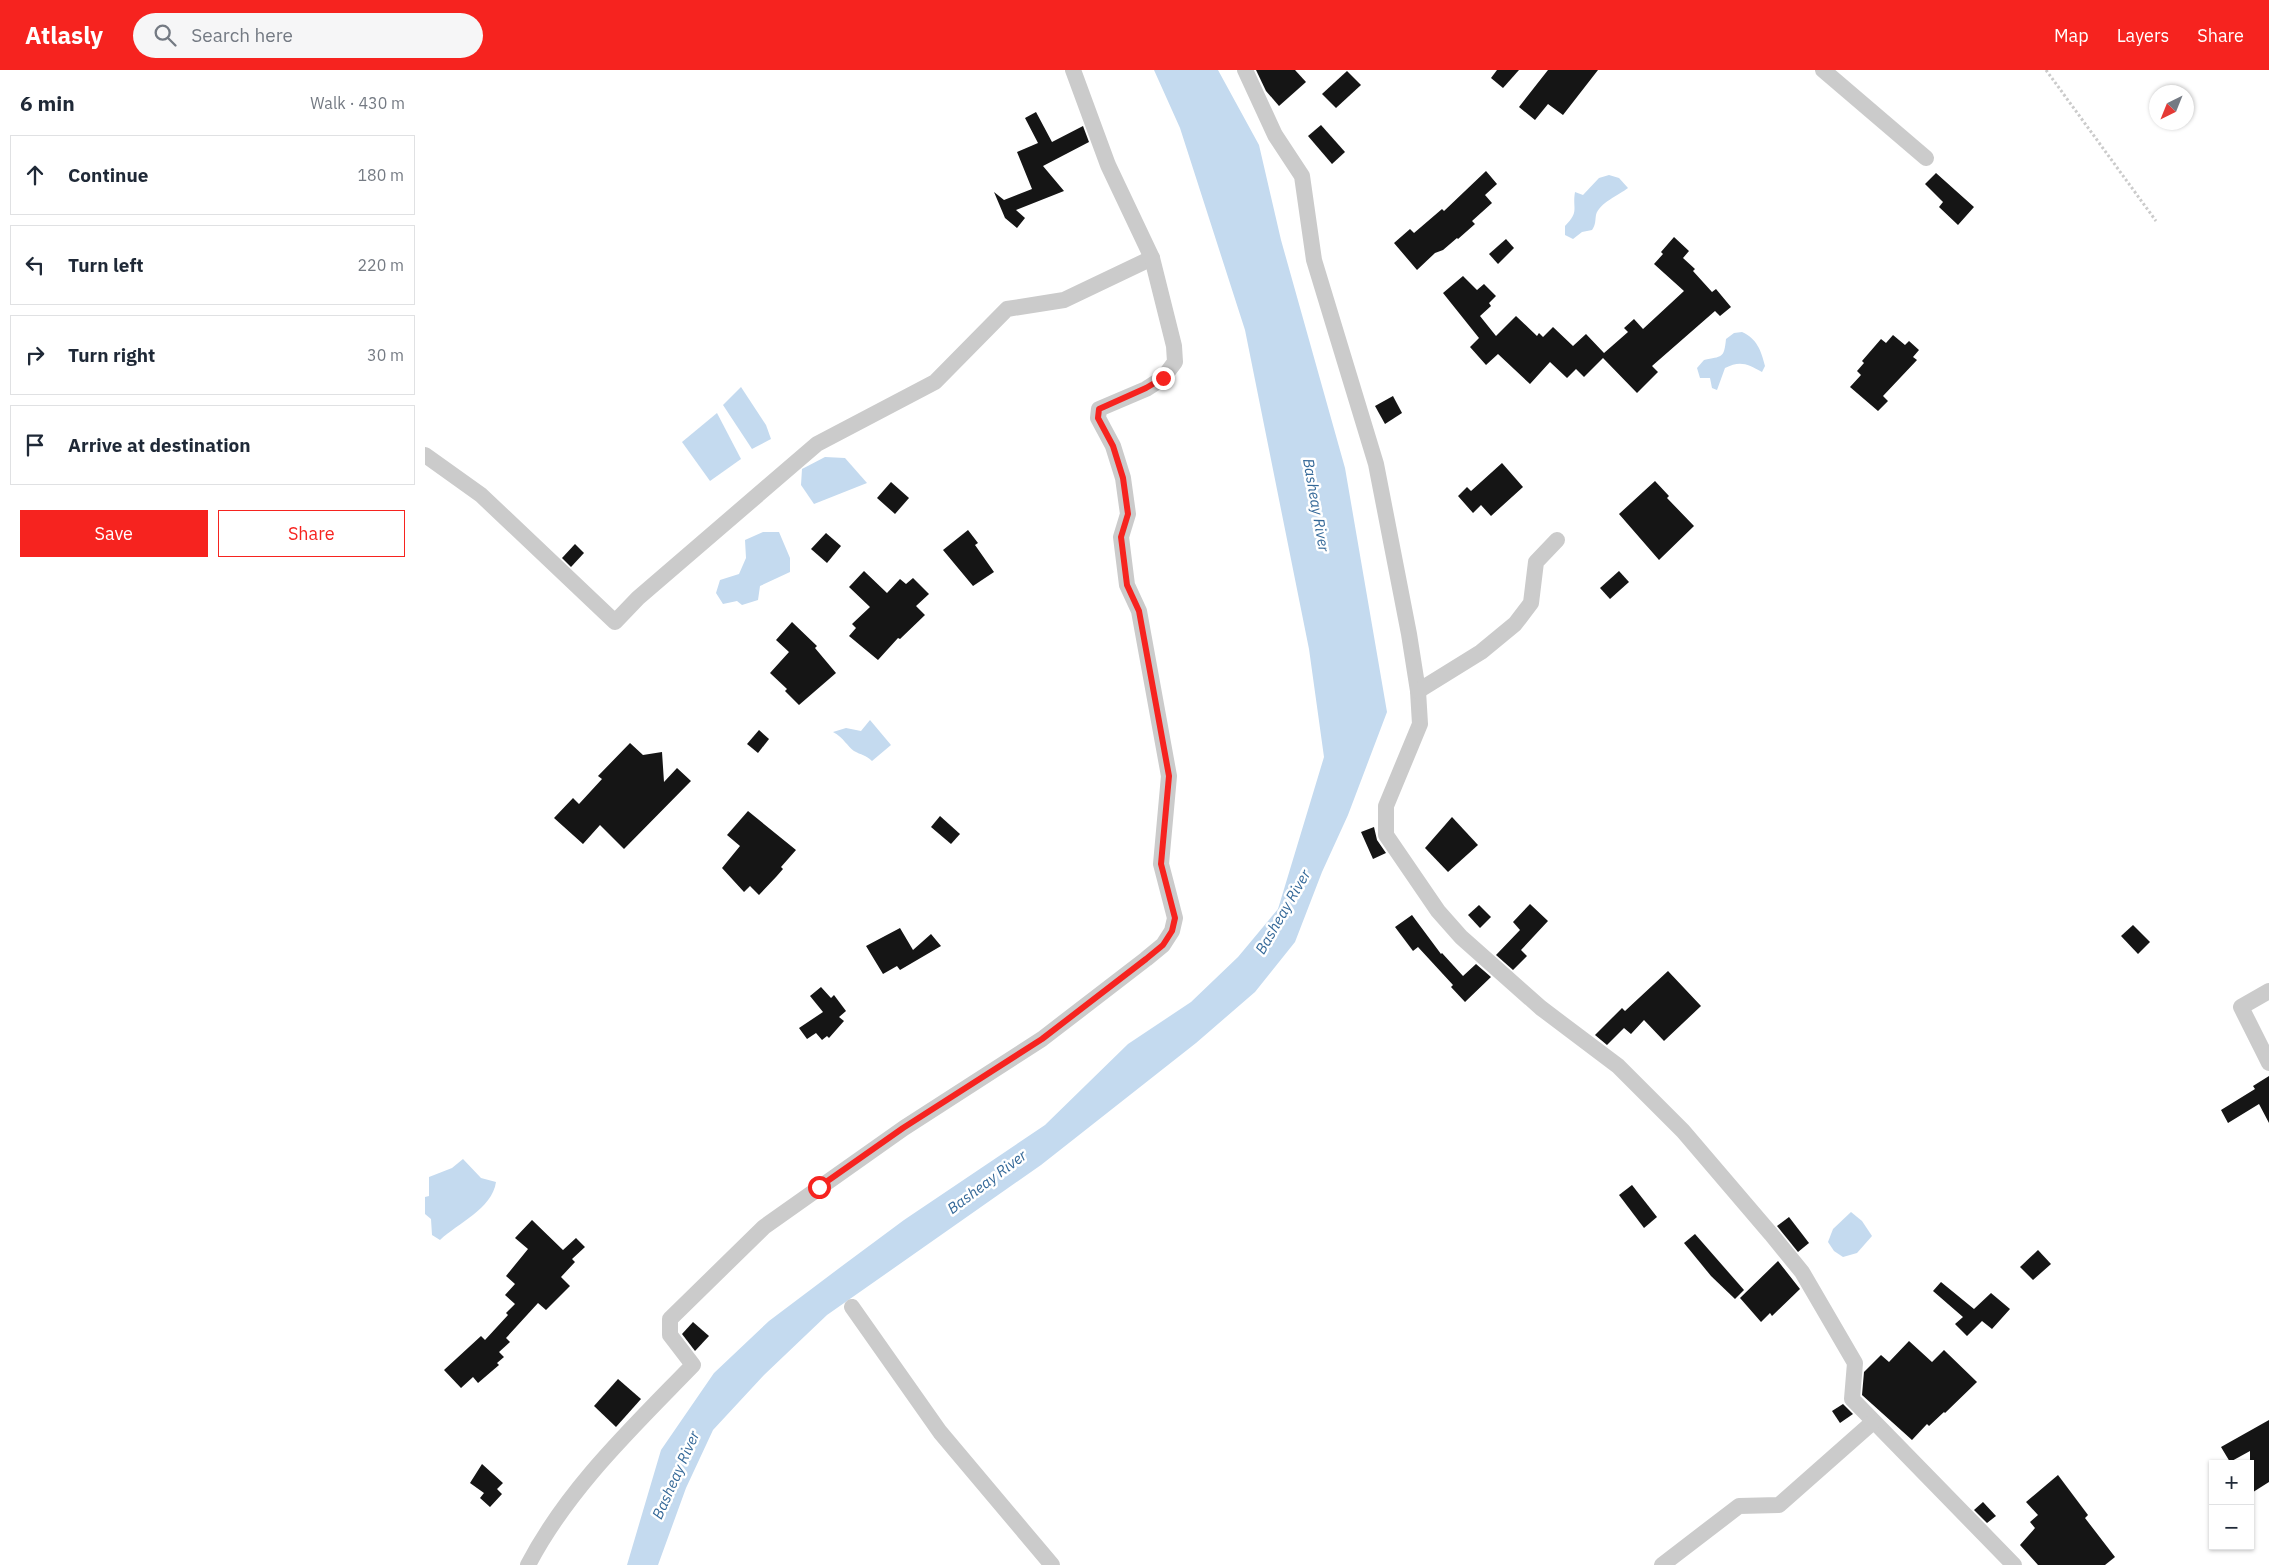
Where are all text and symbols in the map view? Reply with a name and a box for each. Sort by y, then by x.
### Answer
search box [133,13,483,58]
text: Atlasly [25,19,103,51]
icon: search [151,21,179,49]
text: Search here [191,23,293,47]
text: Map [2054,24,2089,47]
text: Layers [2117,24,2169,47]
text: Share [2197,24,2244,47]
north arrow [2149,85,2194,130]
text: 6 min [20,89,75,117]
text: Walk · 430 m [310,93,405,113]
icon: ahead [21,161,49,189]
text: Continue [68,163,148,187]
text: 180 m [357,165,404,185]
icon: left [21,251,49,279]
text: Turn left [68,253,144,277]
text: 220 m [357,255,404,275]
icon: right [21,341,49,369]
text: Turn right [68,343,155,367]
text: 30 m [367,345,404,365]
route end [1152,367,1175,390]
icon: arrive [21,431,49,459]
text: Arrive at destination [68,433,251,457]
water label: Basheay River [1299,457,1334,554]
button: Save [20,510,208,557]
button: Share [218,510,405,557]
water label: Basheay River [1251,866,1315,957]
water label: Basheay River [943,1145,1031,1218]
route start [808,1176,831,1199]
water label: Basheay River [648,1427,704,1522]
map controls [2209,1460,2254,1550]
button: + [2209,1460,2254,1505]
button: − [2209,1505,2254,1550]

